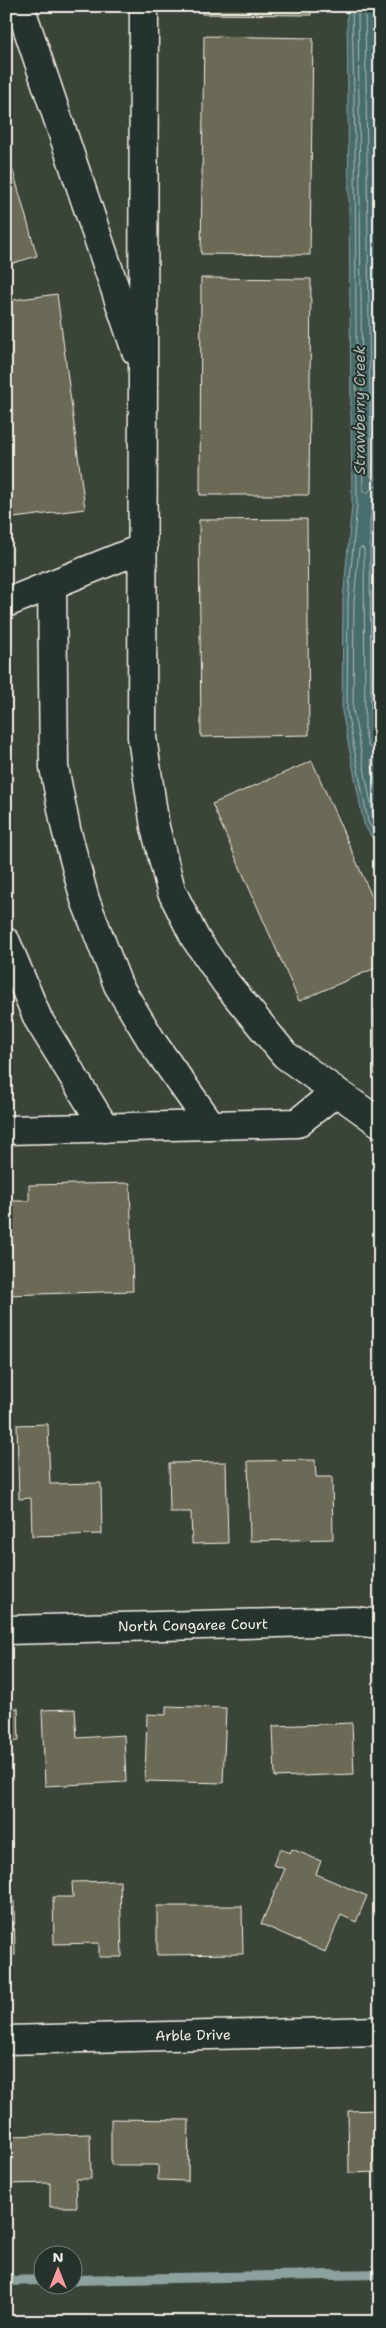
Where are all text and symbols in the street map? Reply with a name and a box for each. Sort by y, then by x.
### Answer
water label: Strawberry Creek [350,345,370,474]
street label: North Congaree Court [118,1615,268,1635]
street label: Arble Drive [155,2025,231,2045]
north arrow [32,2246,82,2296]
text: N [52,2248,64,2266]

